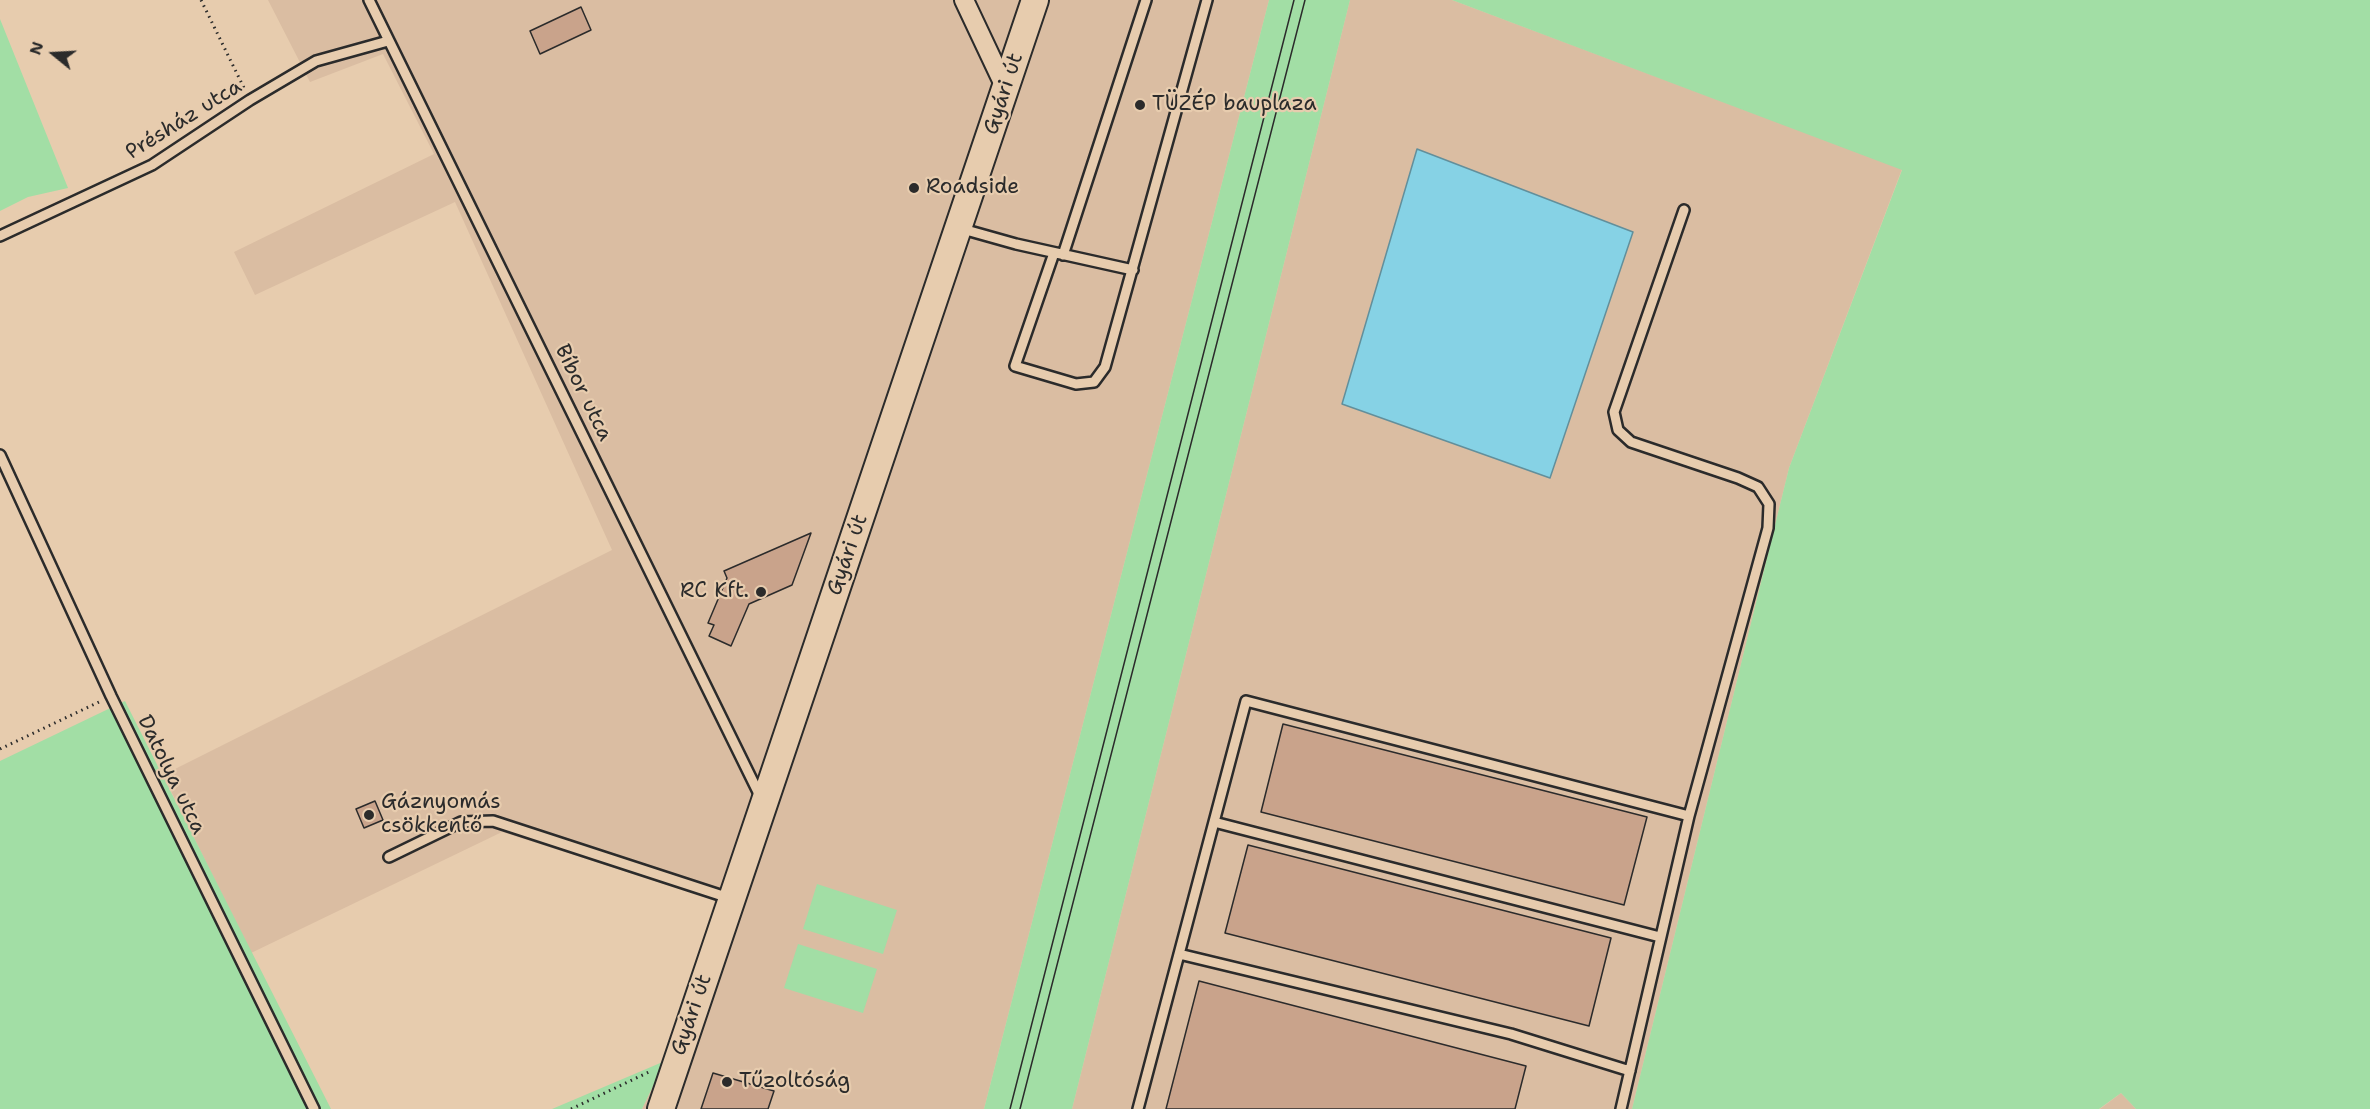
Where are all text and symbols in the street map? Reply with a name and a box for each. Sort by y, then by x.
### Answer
north arrow [24,24,84,84]
text: N [24,39,48,58]
street label: Gyári út [979,50,1029,138]
street label: Présház utca [121,74,247,166]
place label: TÜZÉP bauplaza [1152,92,1316,118]
marker: TÜZÉP bauplaza [1133,98,1147,112]
place label: Roadside [926,175,1019,201]
marker: Roadside [907,181,921,195]
street label: Bíbor utca [549,341,617,445]
street label: Gyári út [822,511,874,599]
place label: RC Kft. [680,579,749,605]
marker: RC Kft. [754,585,768,599]
street label: Datolya utca [131,711,211,839]
place label: Gáznyomás csökkentő [381,790,501,840]
marker: Gáznyomás csökkentő [362,808,376,822]
street label: Gyári út [666,971,718,1059]
place label: Tűzoltóság [739,1069,850,1095]
marker: Tűzoltóság [720,1075,734,1089]

